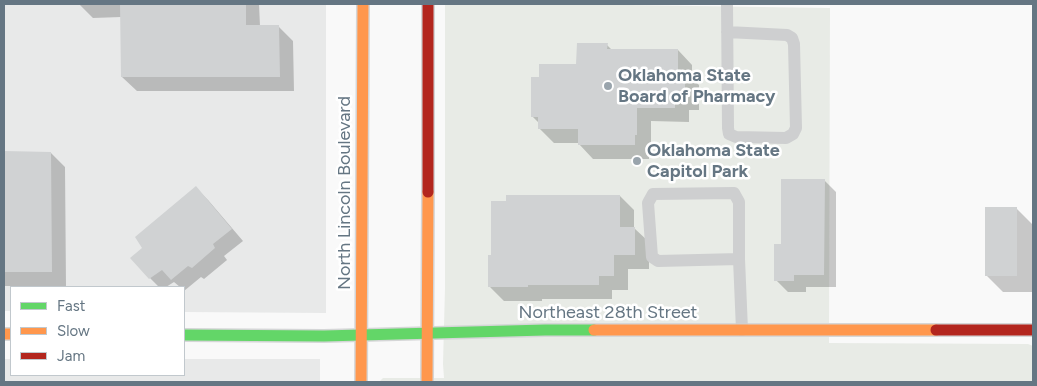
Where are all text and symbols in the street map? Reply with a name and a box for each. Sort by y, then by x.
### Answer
place label: Oklahoma State Board of Pharmacy [618,65,775,108]
marker: Oklahoma State Board of Pharmacy [602,80,614,92]
street label: North Lincoln Boulevard [334,96,356,290]
place label: Oklahoma State Capitol Park [647,140,780,182]
marker: Oklahoma State Capitol Park [631,155,643,167]
legend [10,286,185,376]
text: Fast [57,297,85,315]
street label: Northeast 28th Street [519,302,697,324]
text: Slow [57,322,90,340]
text: Jam [57,347,85,365]

